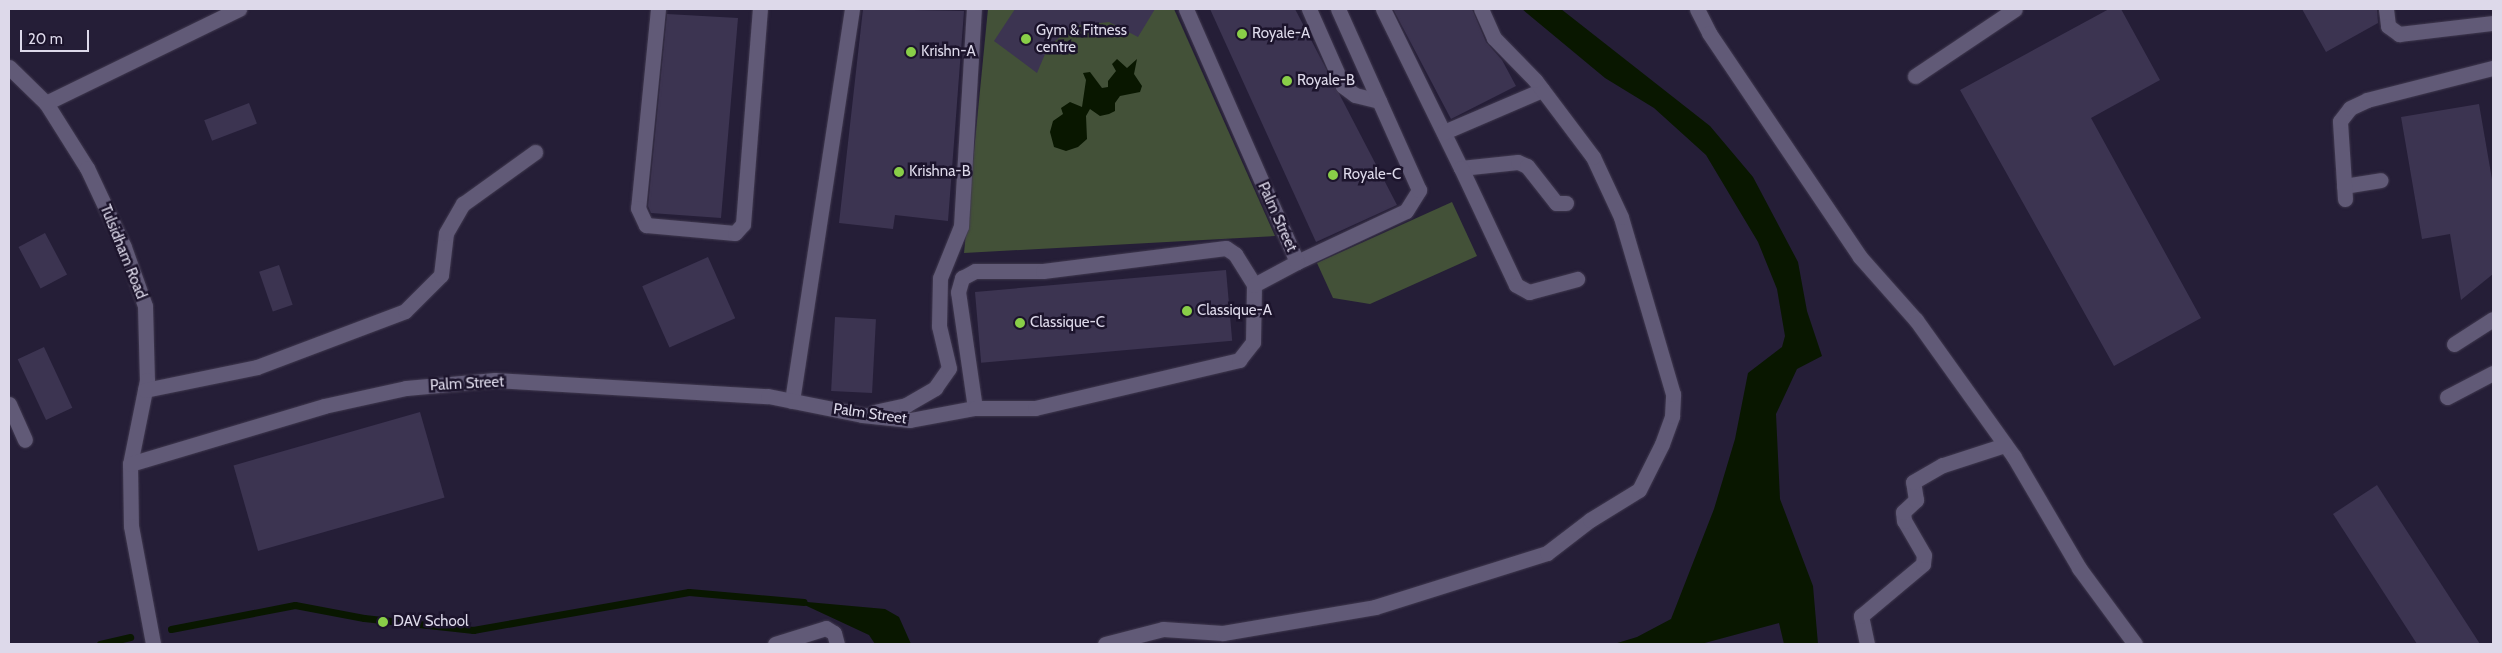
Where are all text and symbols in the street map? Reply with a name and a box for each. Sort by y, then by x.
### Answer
scale bar [22,20,91,52]
place label: Gym & Fitness centre [1036,21,1127,56]
place label: Royale-A [1252,25,1310,43]
marker: Royale-A [1236,28,1248,40]
text: 20 m [28,30,63,48]
marker: Gym & Fitness centre [1020,33,1032,45]
place label: Krishn-A [921,43,976,61]
marker: Krishn-A [905,46,917,58]
place label: Royale-B [1297,72,1355,90]
marker: Royale-B [1281,75,1293,87]
place label: Krishna-B [909,163,971,181]
marker: Krishna-B [893,166,905,178]
place label: Royale-C [1343,166,1401,184]
marker: Royale-C [1327,169,1339,181]
street label: Palm Street [1254,179,1300,255]
street label: Tulsidham Road [96,202,150,302]
place label: Classique-A [1197,302,1272,320]
marker: Classique-A [1181,305,1193,317]
place label: Classique-C [1030,314,1105,332]
marker: Classique-C [1014,317,1026,329]
street label: Palm Street [429,373,505,395]
street label: Palm Street [832,400,908,428]
place label: DAV School [393,613,468,631]
marker: DAV School [377,616,389,628]

